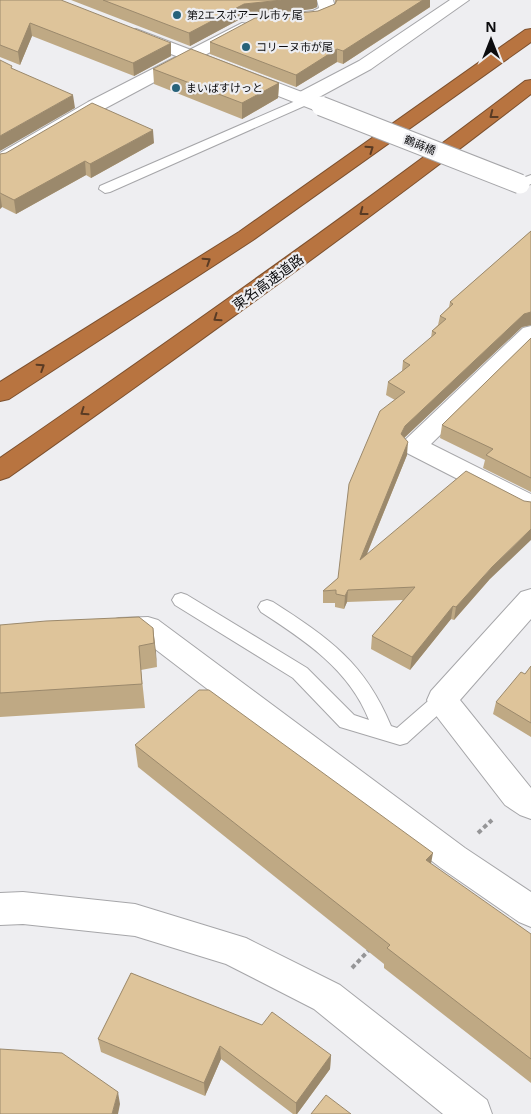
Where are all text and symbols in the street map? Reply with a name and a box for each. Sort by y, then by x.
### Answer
place label: 第2エスポアール市ヶ尾 [187,7,303,22]
marker: 第2エスポアール市ヶ尾 [171,9,183,21]
north arrow [466,15,516,65]
text: N [485,17,497,36]
place label: コリーヌ市が尾 [256,39,333,54]
marker: コリーヌ市が尾 [240,41,252,53]
place label: まいばすけっと [186,80,263,95]
marker: まいばすけっと [170,82,182,94]
one-way arrow [489,109,498,118]
street label: 鶴蒔橋 [402,131,438,158]
one-way arrow [365,146,374,155]
one-way arrow [360,207,369,215]
street label: 東名高速道路 [228,249,307,314]
one-way arrow [202,257,211,267]
one-way arrow [213,312,223,321]
one-way arrow [35,364,45,373]
one-way arrow [80,406,90,415]

